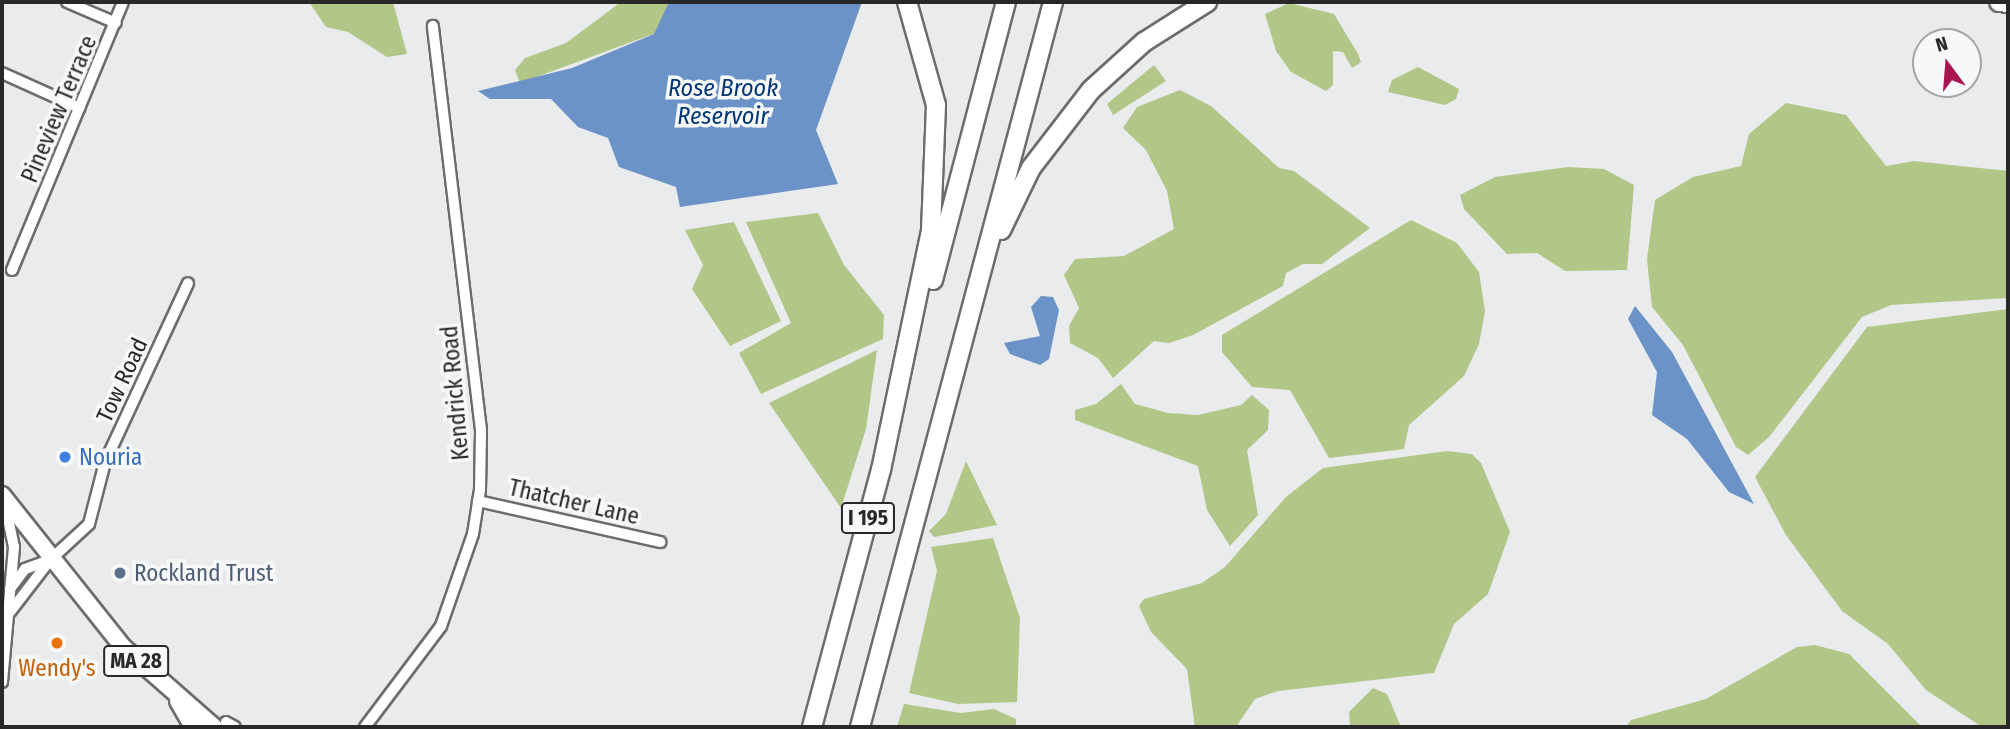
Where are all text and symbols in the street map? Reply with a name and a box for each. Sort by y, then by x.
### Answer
north arrow [1912,28,1982,98]
street label: Pineview Terrace [16,31,102,187]
text: N [1933,32,1950,57]
water label: Rose Brook Reservoir [668,75,778,131]
street label: Kendrick Road [435,324,475,462]
street label: Tow Road [91,334,153,426]
place label: Nouria [79,443,142,471]
marker: Nouria [57,449,73,465]
street label: Thatcher Lane [506,474,642,530]
road number: I 195 [840,500,896,536]
place label: Rockland Trust [134,559,273,587]
marker: Rockland Trust [112,565,128,581]
marker: Wendy's [49,635,65,651]
road number: MA 28 [103,644,169,678]
place label: Wendy's [18,654,96,682]

